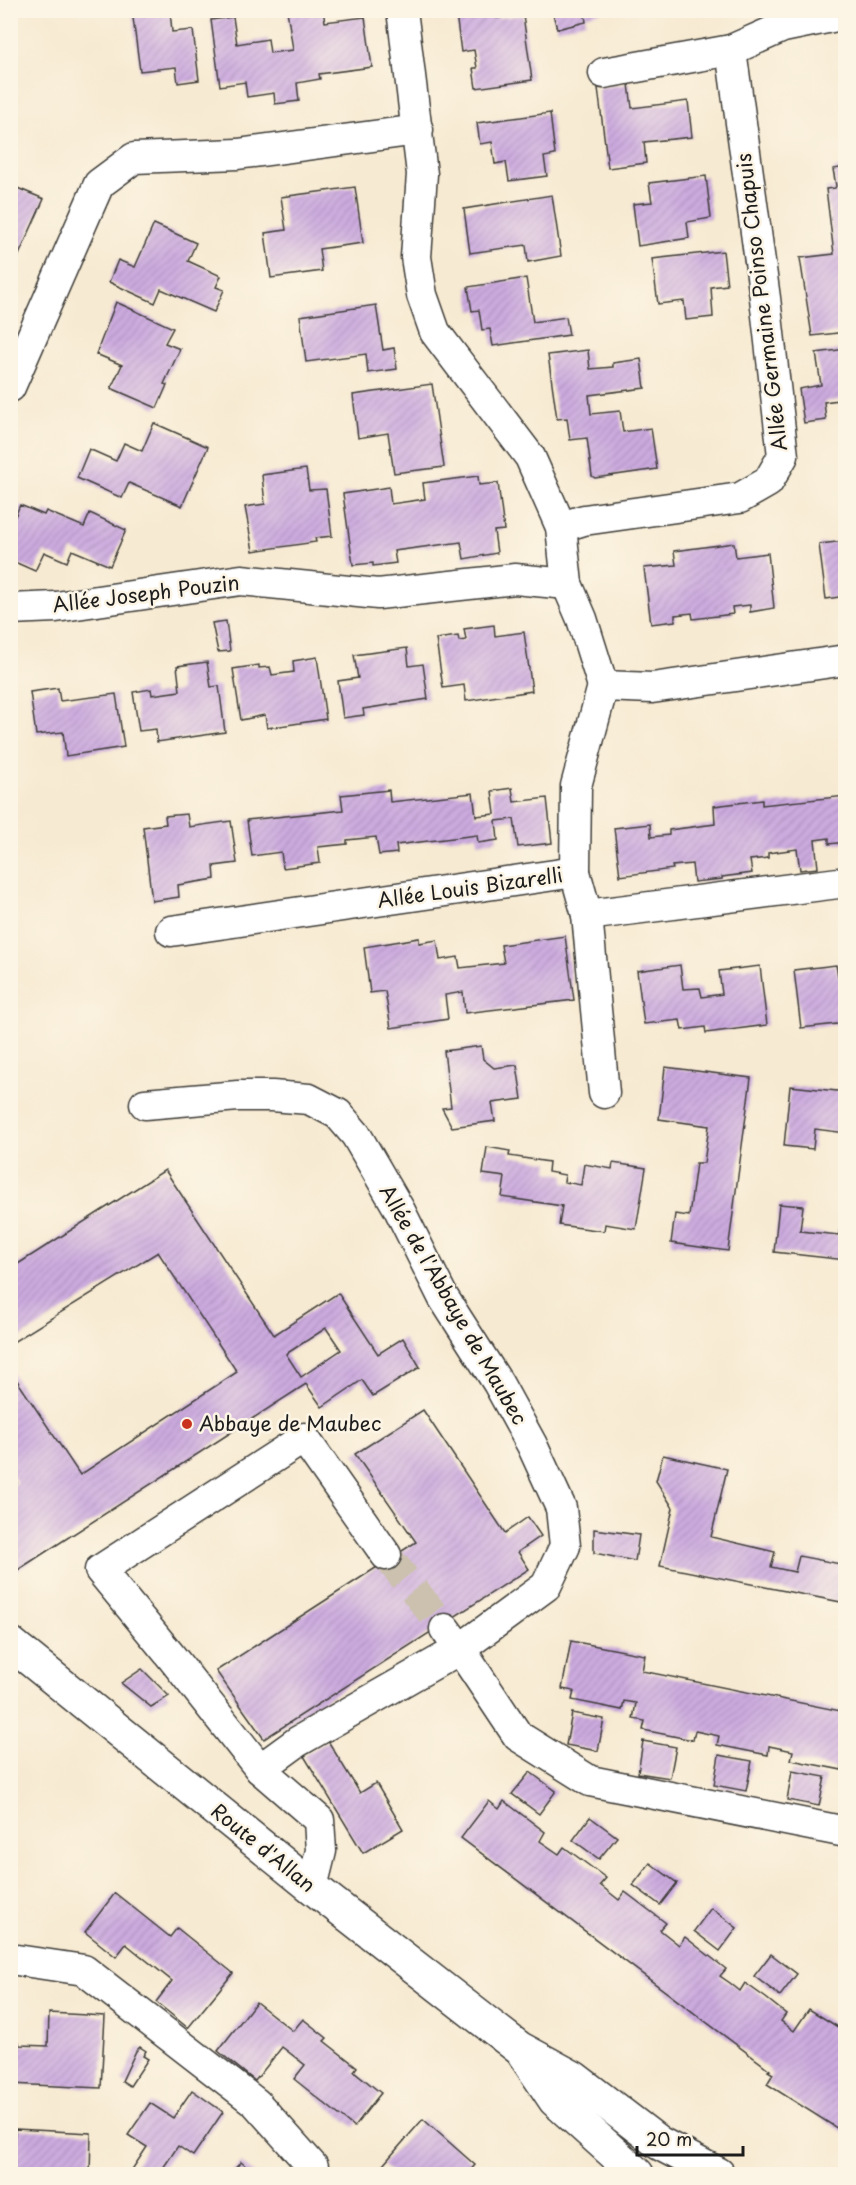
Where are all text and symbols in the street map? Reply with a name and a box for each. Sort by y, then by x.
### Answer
street label: Allée Germaine Poinso Chapuis [728,152,794,453]
street label: Allée Joseph Pouzin [51,567,241,619]
street label: Allée Louis Bizarelli [375,859,565,915]
street label: Allée de l'Abbaye de Maubec [373,1179,535,1430]
place label: Abbaye de Maubec [199,1408,381,1438]
marker: Abbaye de Maubec [180,1417,194,1431]
street label: Route d'Allan [205,1796,322,1899]
scale bar [637,2119,744,2157]
text: 20 m [646,2125,692,2152]

